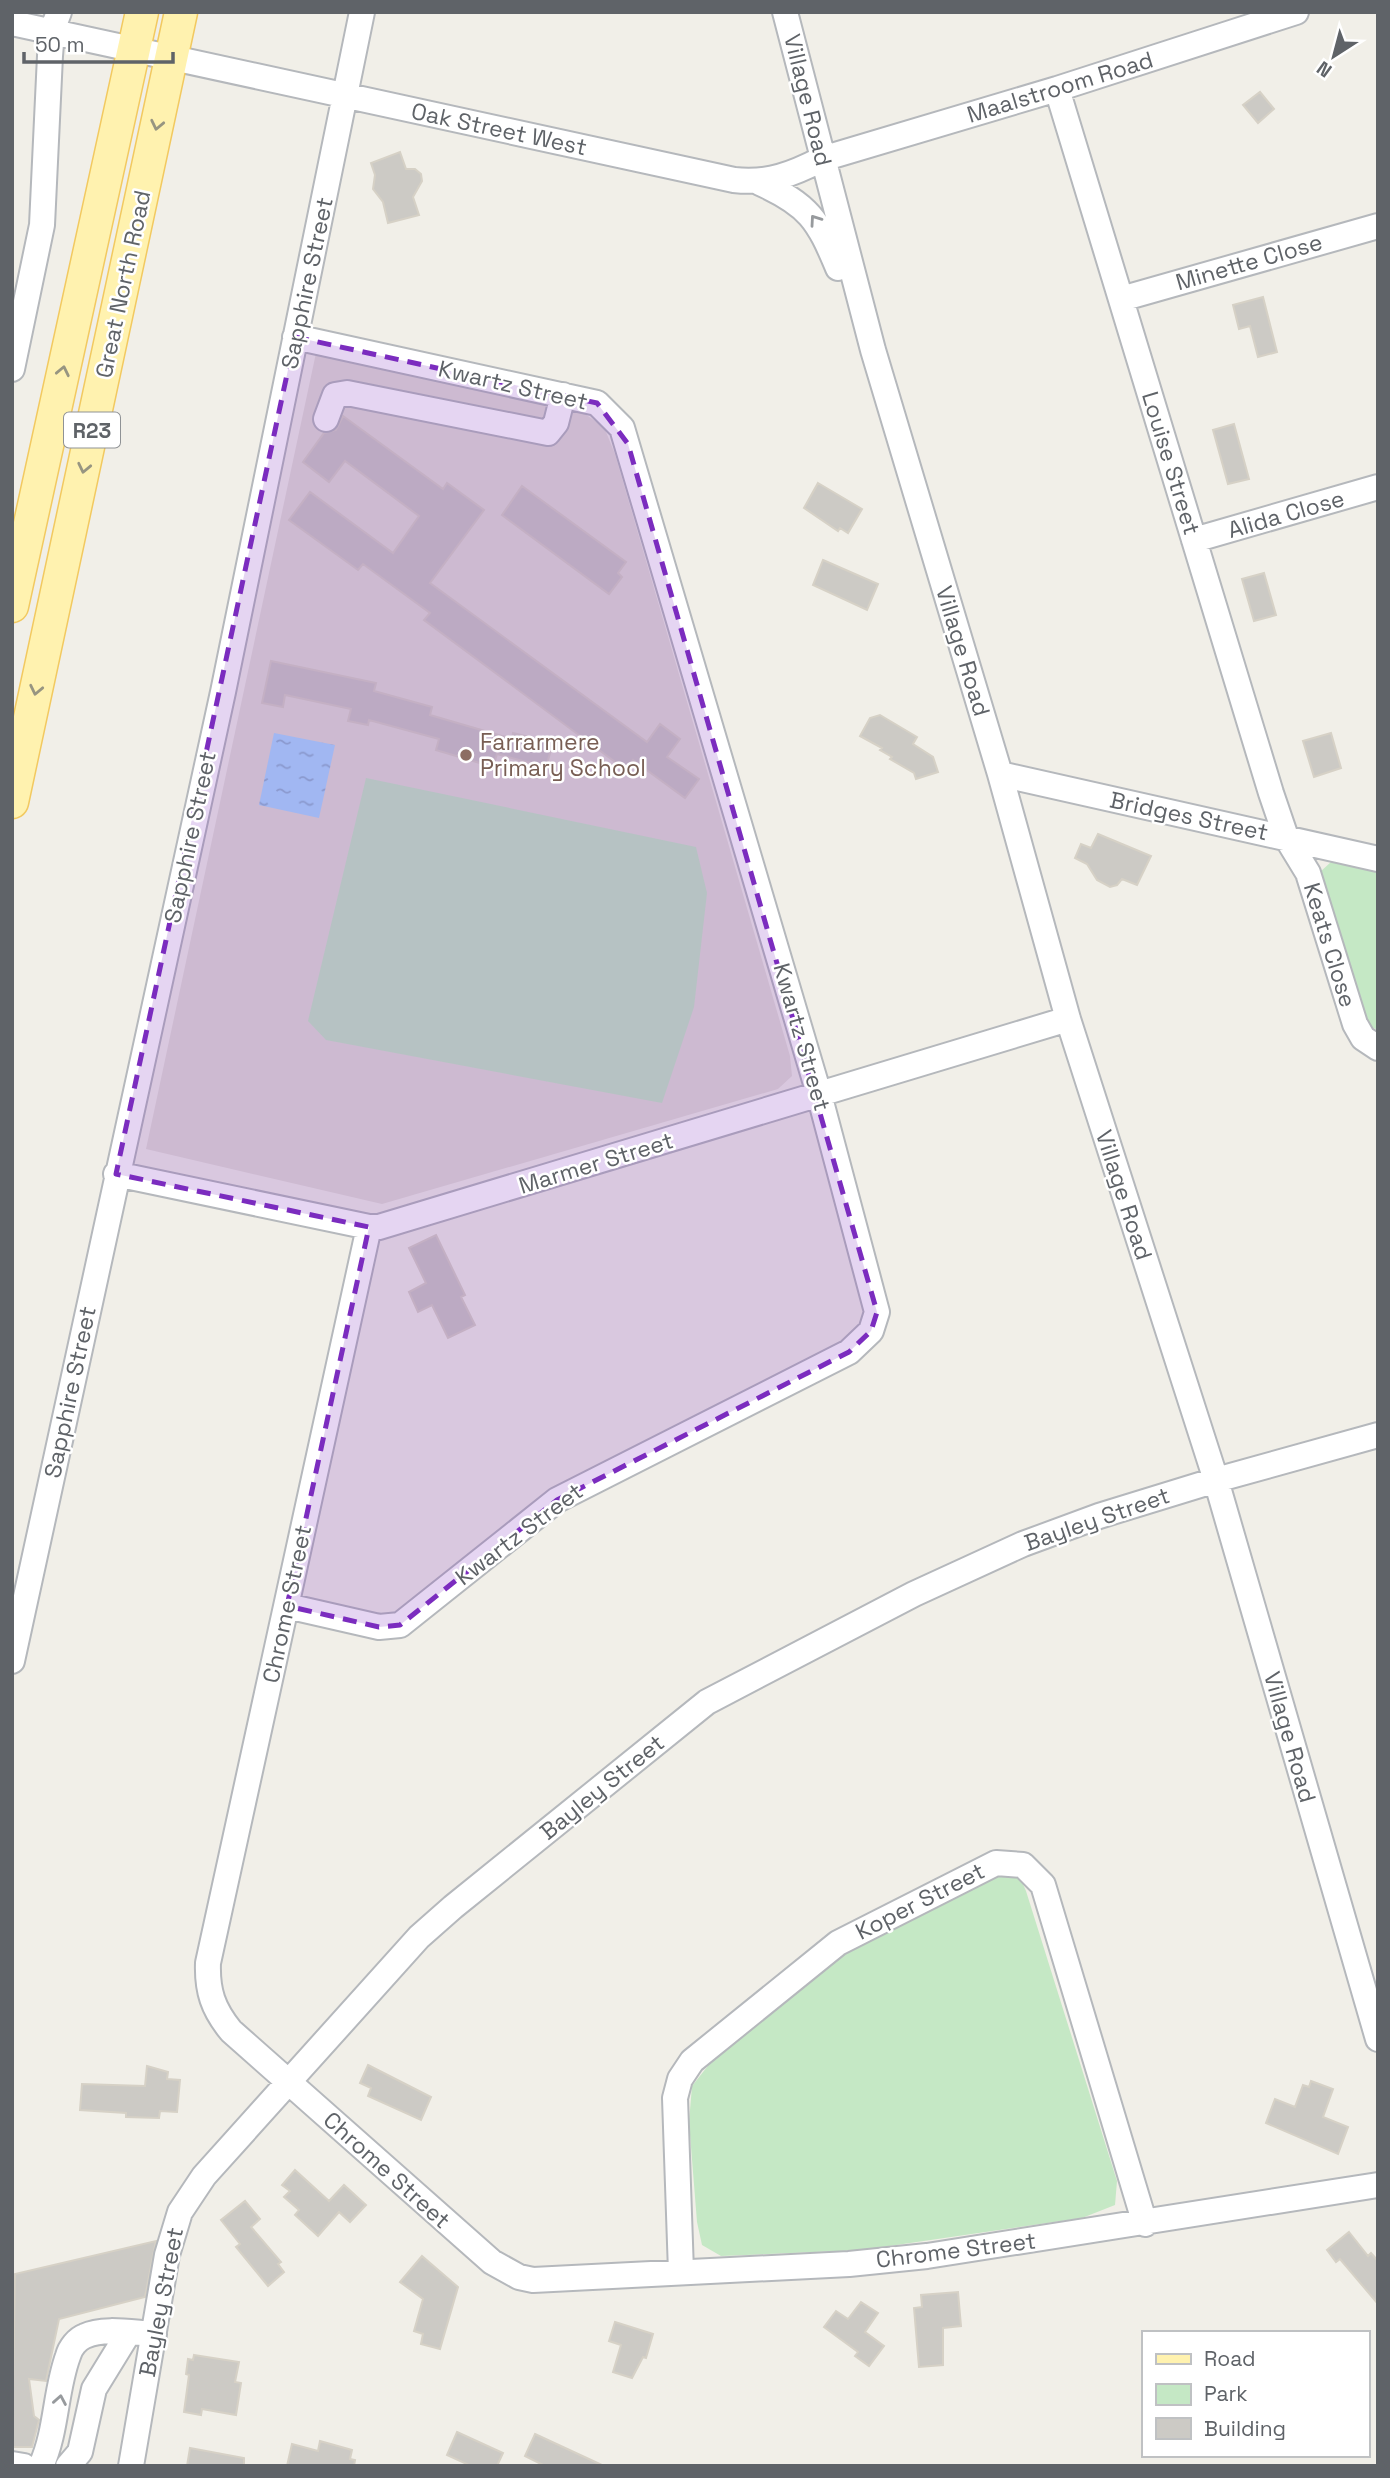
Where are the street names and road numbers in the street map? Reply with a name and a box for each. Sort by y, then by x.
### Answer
street label: Village Road [777,31,839,169]
street label: Maalstroom Road [963,44,1157,130]
street label: Oak Street West [408,96,590,162]
street label: Great North Road [88,187,158,381]
street label: Sapphire Street [274,194,340,372]
street label: Minette Close [1172,227,1326,297]
street label: Kwartz Street [435,353,591,417]
street label: Louise Street [1135,388,1207,538]
road number: R23 [64,412,120,448]
street label: Alida Close [1224,483,1348,545]
street label: Village Road [929,582,997,720]
street label: Sapphire Street [157,748,223,926]
street label: Bridges Street [1107,785,1271,847]
street label: Keats Close [1297,879,1363,1011]
street label: Kwartz Street [767,960,837,1114]
street label: Marmer Street [515,1125,677,1201]
street label: Village Road [1089,1126,1159,1264]
street label: Sapphire Street [37,1303,103,1481]
street label: Kwartz Street [449,1476,589,1592]
street label: Bayley Street [1020,1480,1174,1558]
street label: Chrome Street [256,1522,318,1686]
street label: Village Road [1257,1668,1323,1806]
street label: Bayley Street [534,1728,670,1846]
street label: Koper Street [850,1856,990,1946]
street label: Chrome Street [317,2105,457,2235]
street label: Bayley Street [132,2225,190,2379]
street label: Chrome Street [874,2225,1038,2275]

